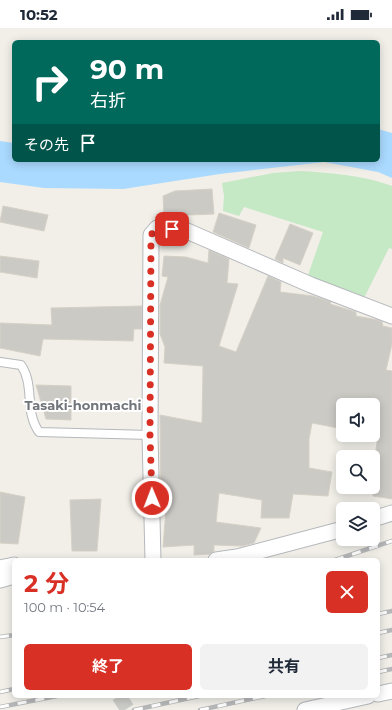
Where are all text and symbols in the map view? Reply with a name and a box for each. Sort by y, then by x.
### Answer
text: 10:52 [20,5,58,24]
text: 90 m [90,52,164,86]
icon: right [24,56,76,108]
text: 右折 [90,90,126,112]
icon: arrive [77,132,99,154]
text: その先 [24,135,69,154]
pin [155,212,189,246]
icon: arrive [161,218,183,240]
district label: Tasaki-honmachi [25,397,142,413]
map controls [336,398,380,546]
button: sound [336,398,380,442]
button: search [336,450,380,494]
position arrow [131,477,173,519]
button: layers [336,502,380,546]
text: 2 分 [24,569,69,598]
button: close [326,571,368,613]
text: 100 m · 10:54 [24,599,105,615]
button: 終了 [24,644,192,690]
button: 共有 [200,644,368,690]

